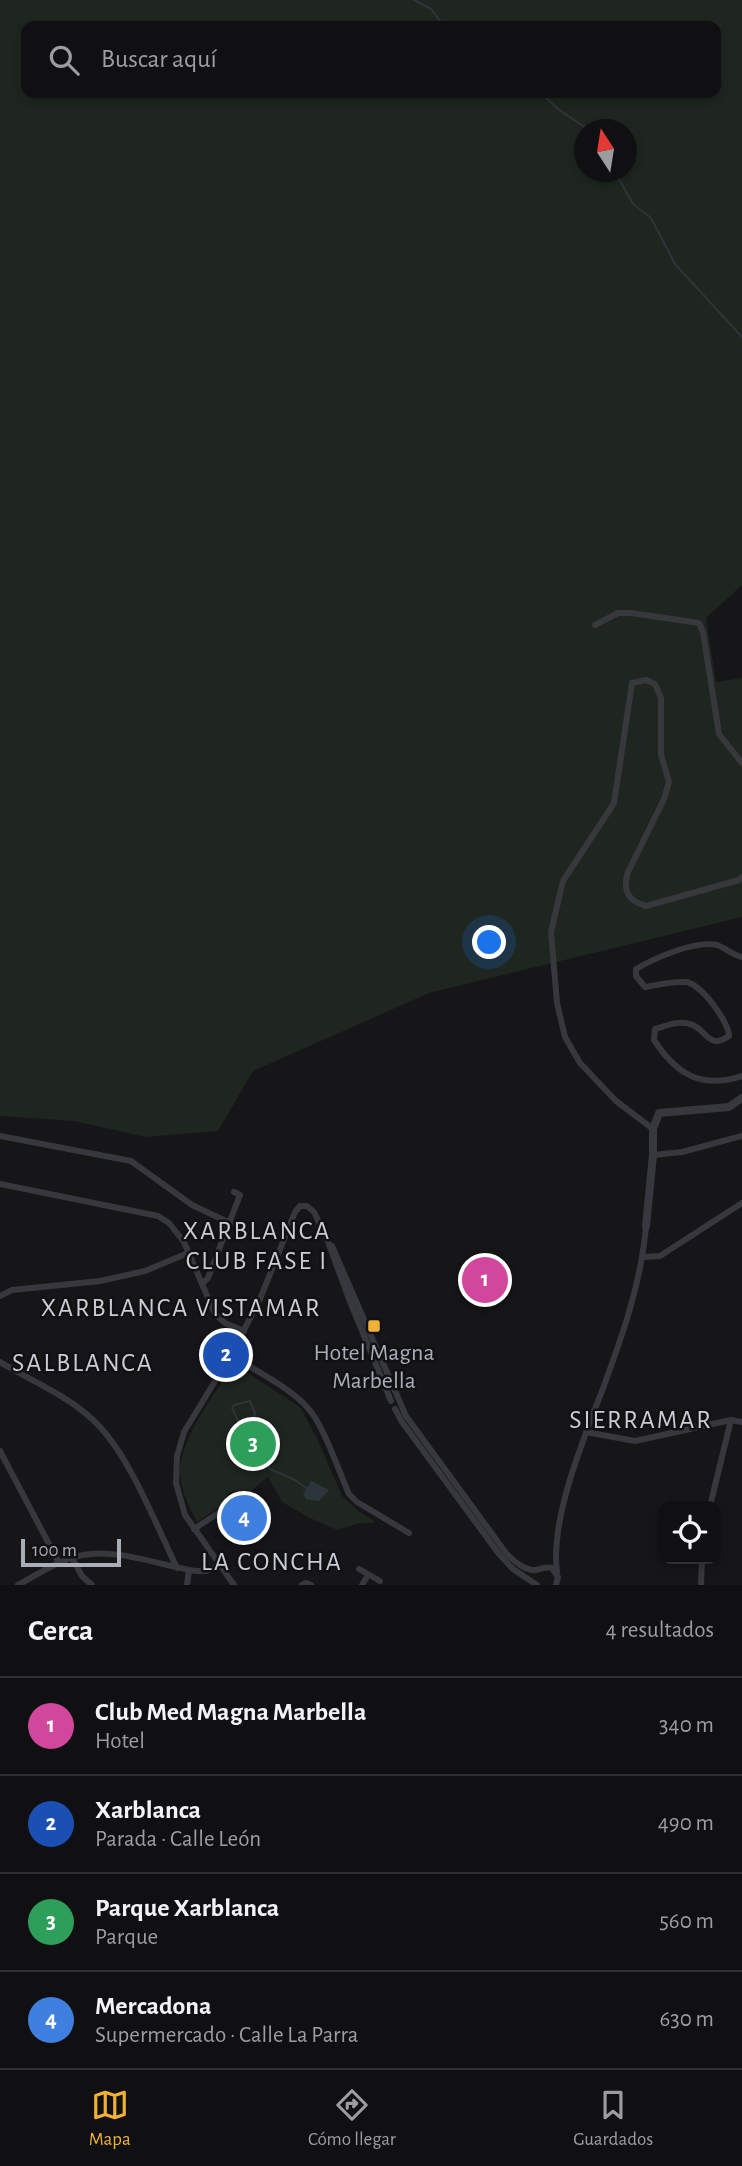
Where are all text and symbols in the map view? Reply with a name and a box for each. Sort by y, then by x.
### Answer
search box [21,21,721,98]
icon: search [45,41,83,79]
text: Buscar aquí [101,46,217,72]
north arrow [574,119,637,182]
your location [472,925,506,959]
district label: XARBLANCA CLUB FASE I [183,1218,331,1274]
pin: 1 [462,1254,508,1306]
district label: XARBLANCA VISTAMAR [41,1295,321,1321]
marker: Hotel Magna Marbella [366,1318,382,1334]
pin: 2 [203,1329,249,1381]
place label: Hotel Magna Marbella [314,1341,434,1393]
district label: SALBLANCA [12,1350,154,1376]
district label: SIERRAMAR [569,1407,713,1433]
pin: 3 [230,1418,276,1470]
pin: 4 [221,1492,267,1544]
map controls [658,1501,721,1564]
button: locate [658,1501,721,1564]
scale bar [21,1536,121,1568]
text: 100 m [32,1541,77,1560]
district label: LA CONCHA [201,1549,343,1575]
text: Cerca [28,1616,93,1646]
text: 4 resultados [606,1619,714,1642]
text: Club Med Magna Marbella [95,1699,366,1725]
text: 1 [47,1714,55,1737]
text: 340 m [659,1714,714,1737]
text: Hotel [95,1730,145,1753]
text: Xarblanca [95,1797,201,1823]
text: 2 [46,1812,56,1835]
text: 490 m [658,1812,714,1835]
text: Parada · Calle León [95,1828,261,1851]
text: Parque Xarblanca [95,1895,279,1921]
text: 3 [46,1910,56,1933]
text: 560 m [659,1910,714,1933]
text: Parque [95,1926,158,1949]
text: Mercadona [95,1993,212,2019]
text: 4 [45,2008,57,2031]
text: 630 m [659,2008,714,2031]
text: Supermercado · Calle La Parra [95,2024,358,2047]
tab: Mapa [89,2086,131,2151]
tab: Cómo llegar [308,2086,396,2151]
tab: Guardados [573,2086,653,2151]

